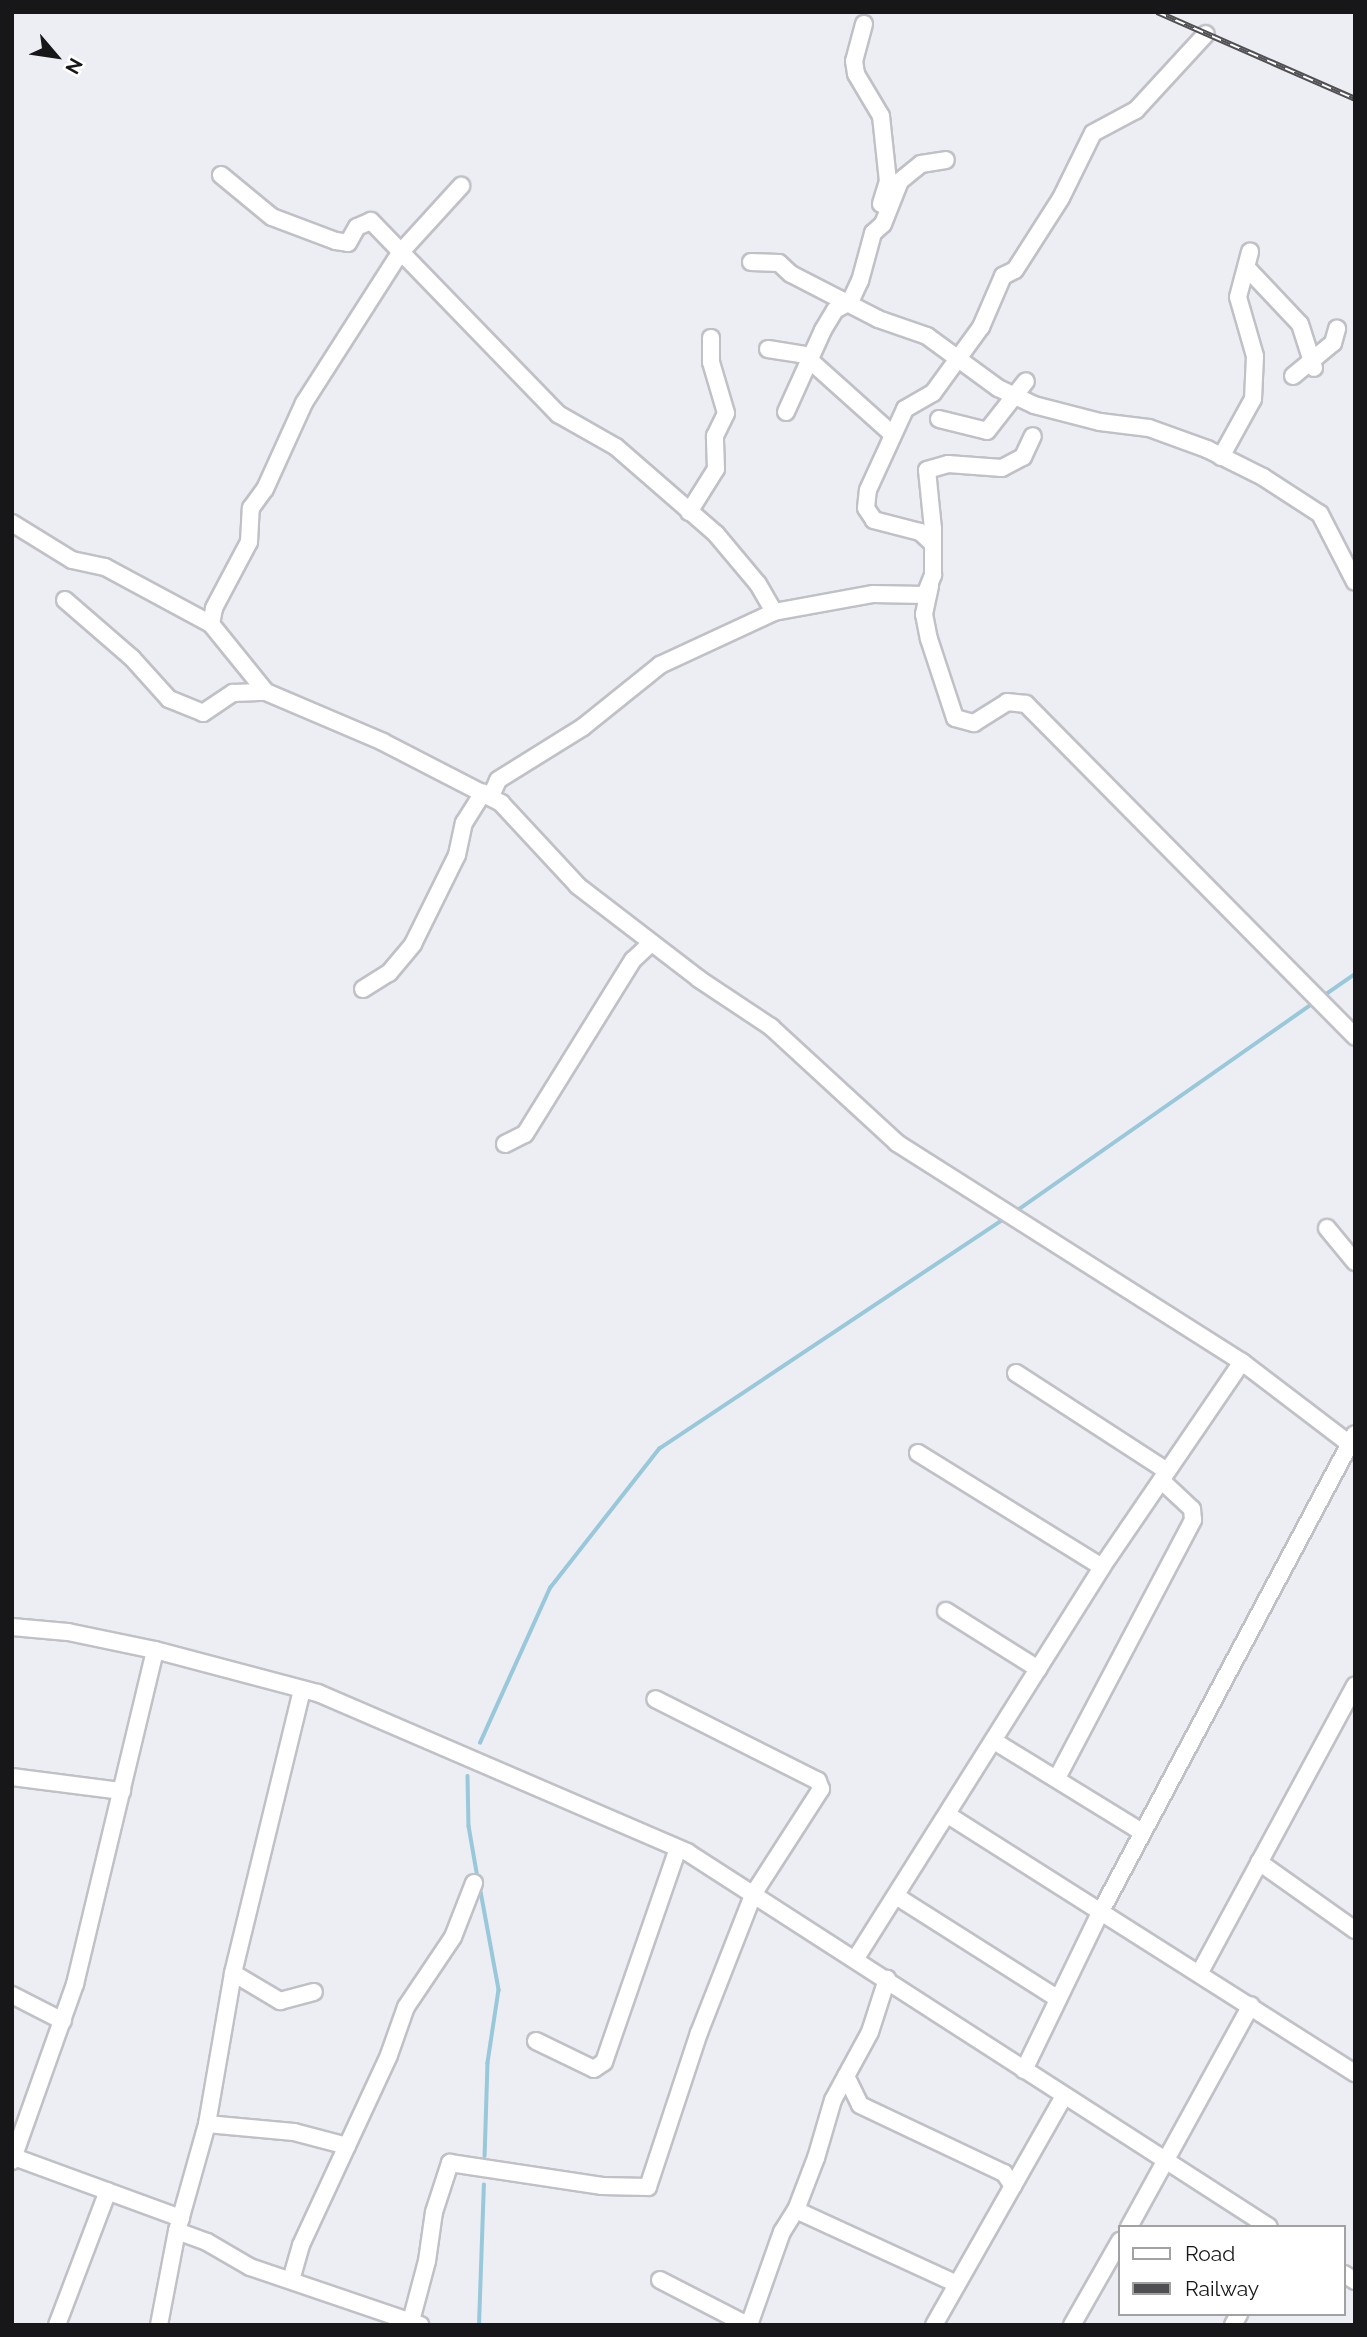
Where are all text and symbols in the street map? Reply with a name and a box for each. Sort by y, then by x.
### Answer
north arrow [21,21,91,91]
text: N [61,55,88,78]
legend [1118,2225,1346,2316]
text: Road [1185,2241,1235,2266]
text: Railway [1185,2276,1259,2301]

